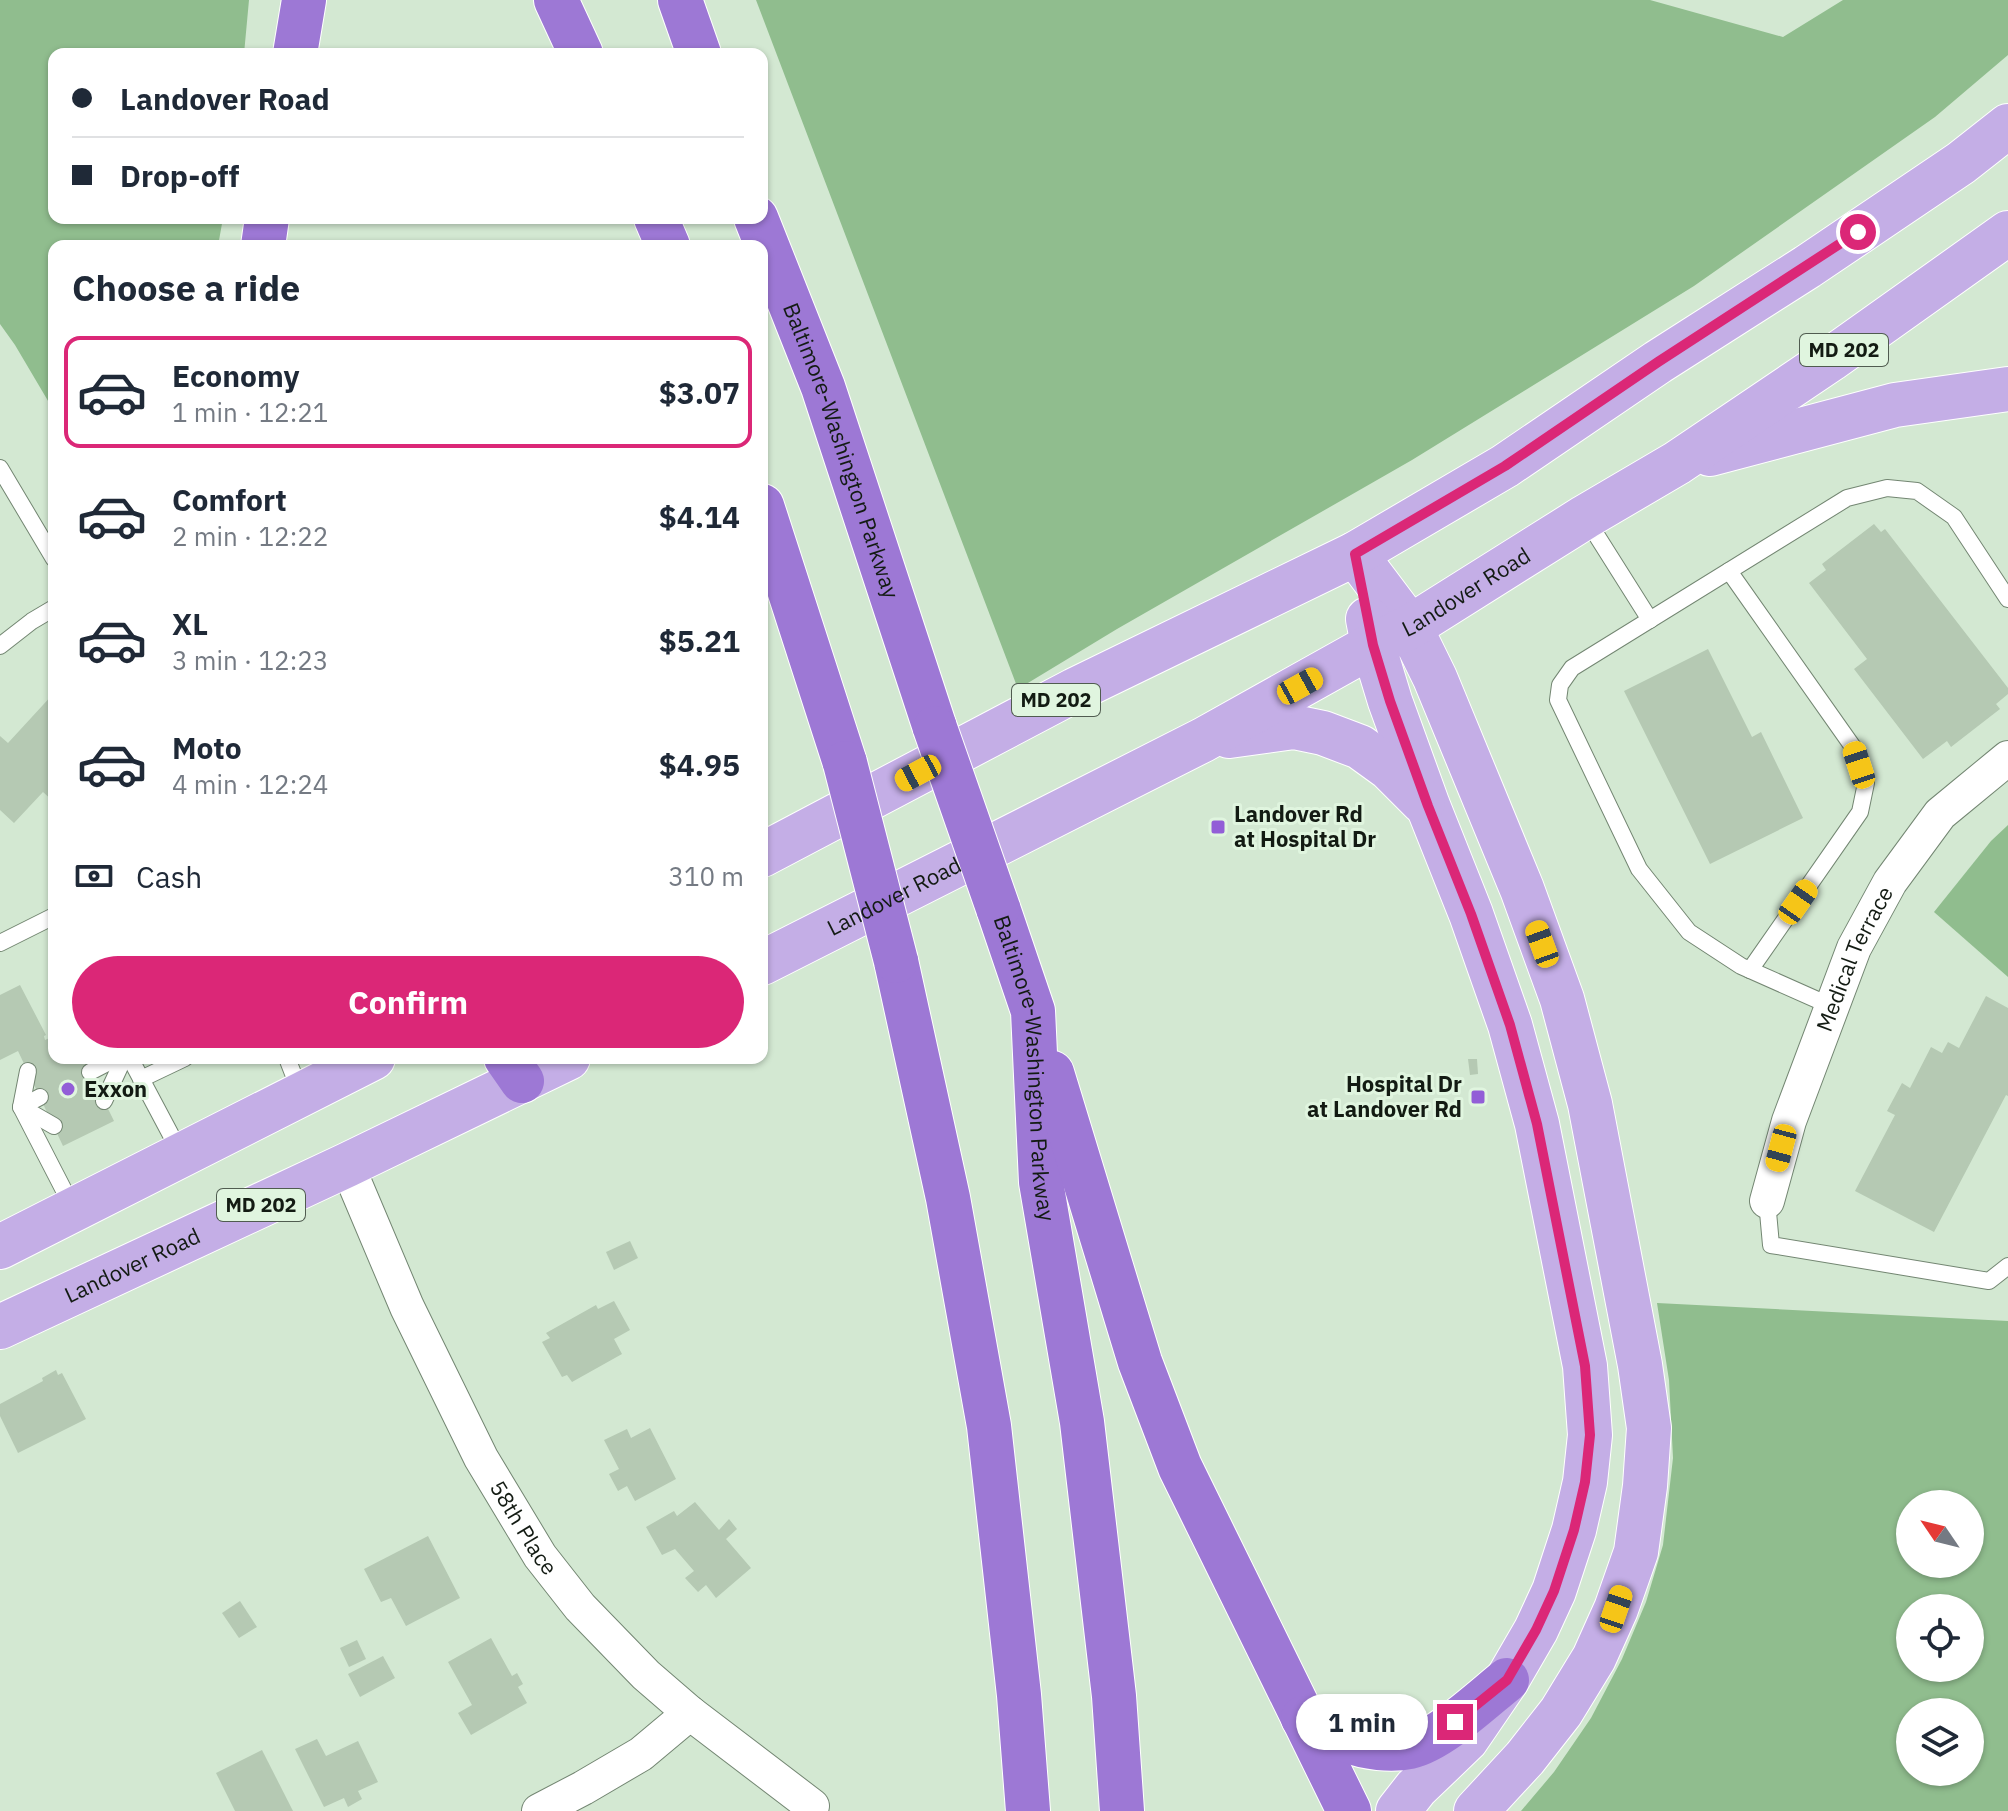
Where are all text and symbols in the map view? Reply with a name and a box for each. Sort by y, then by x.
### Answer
text: Landover Road [120,79,330,118]
text: Drop-off [120,156,239,195]
route start [1840,214,1876,250]
text: Choose a ride [72,264,300,311]
street label: Baltimore-Washington Parkway [777,298,906,602]
road number: MD 202 [1800,334,1888,366]
icon: car [76,356,148,428]
text: Economy [172,356,300,395]
text: $3.07 [659,373,740,412]
text: 1 min · 12:21 [172,395,328,429]
icon: car [76,480,148,552]
text: Comfort [172,480,287,519]
text: $4.14 [659,497,740,536]
text: 2 min · 12:22 [172,519,328,553]
street label: Landover Road [1397,540,1535,643]
icon: car [76,604,148,676]
text: XL [172,604,208,643]
text: $5.21 [659,621,740,660]
text: 3 min · 12:23 [172,643,328,677]
car [1273,664,1327,708]
road number: MD 202 [1012,684,1100,716]
icon: car [76,728,148,800]
text: Moto [172,728,242,767]
car [1840,738,1878,792]
text: $4.95 [659,745,740,784]
car [891,751,945,795]
text: 4 min · 12:24 [172,767,328,801]
place label: Landover Rd at Hospital Dr [1234,799,1376,853]
marker: Landover Rd at Hospital Dr [1209,818,1227,836]
street label: Landover Road [822,850,966,942]
icon: cash [72,854,116,898]
text: Cash [136,857,202,896]
text: 310 m [668,859,744,893]
car [1774,875,1822,929]
street label: Medical Terrace [1809,881,1899,1035]
street label: Baltimore-Washington Parkway [987,911,1062,1223]
car [1523,917,1561,971]
button: Confirm [72,956,744,1048]
place label: Hospital Dr at Landover Rd [1307,1069,1462,1123]
place label: Exxon [84,1074,147,1103]
marker: Exxon [59,1080,77,1098]
marker: Hospital Dr at Landover Rd [1469,1088,1487,1106]
car [1763,1122,1799,1174]
road number: MD 202 [217,1189,305,1221]
street label: Landover Road [59,1221,205,1309]
street label: 58th Place [484,1475,564,1581]
north arrow [1896,1490,1984,1578]
map controls [1896,1490,1984,1786]
car [1597,1582,1635,1636]
button: locate [1896,1594,1984,1682]
callout: 1 min [1295,1694,1427,1750]
button: layers [1896,1698,1984,1786]
route end [1437,1704,1473,1740]
text: 1 min [1328,1705,1396,1739]

